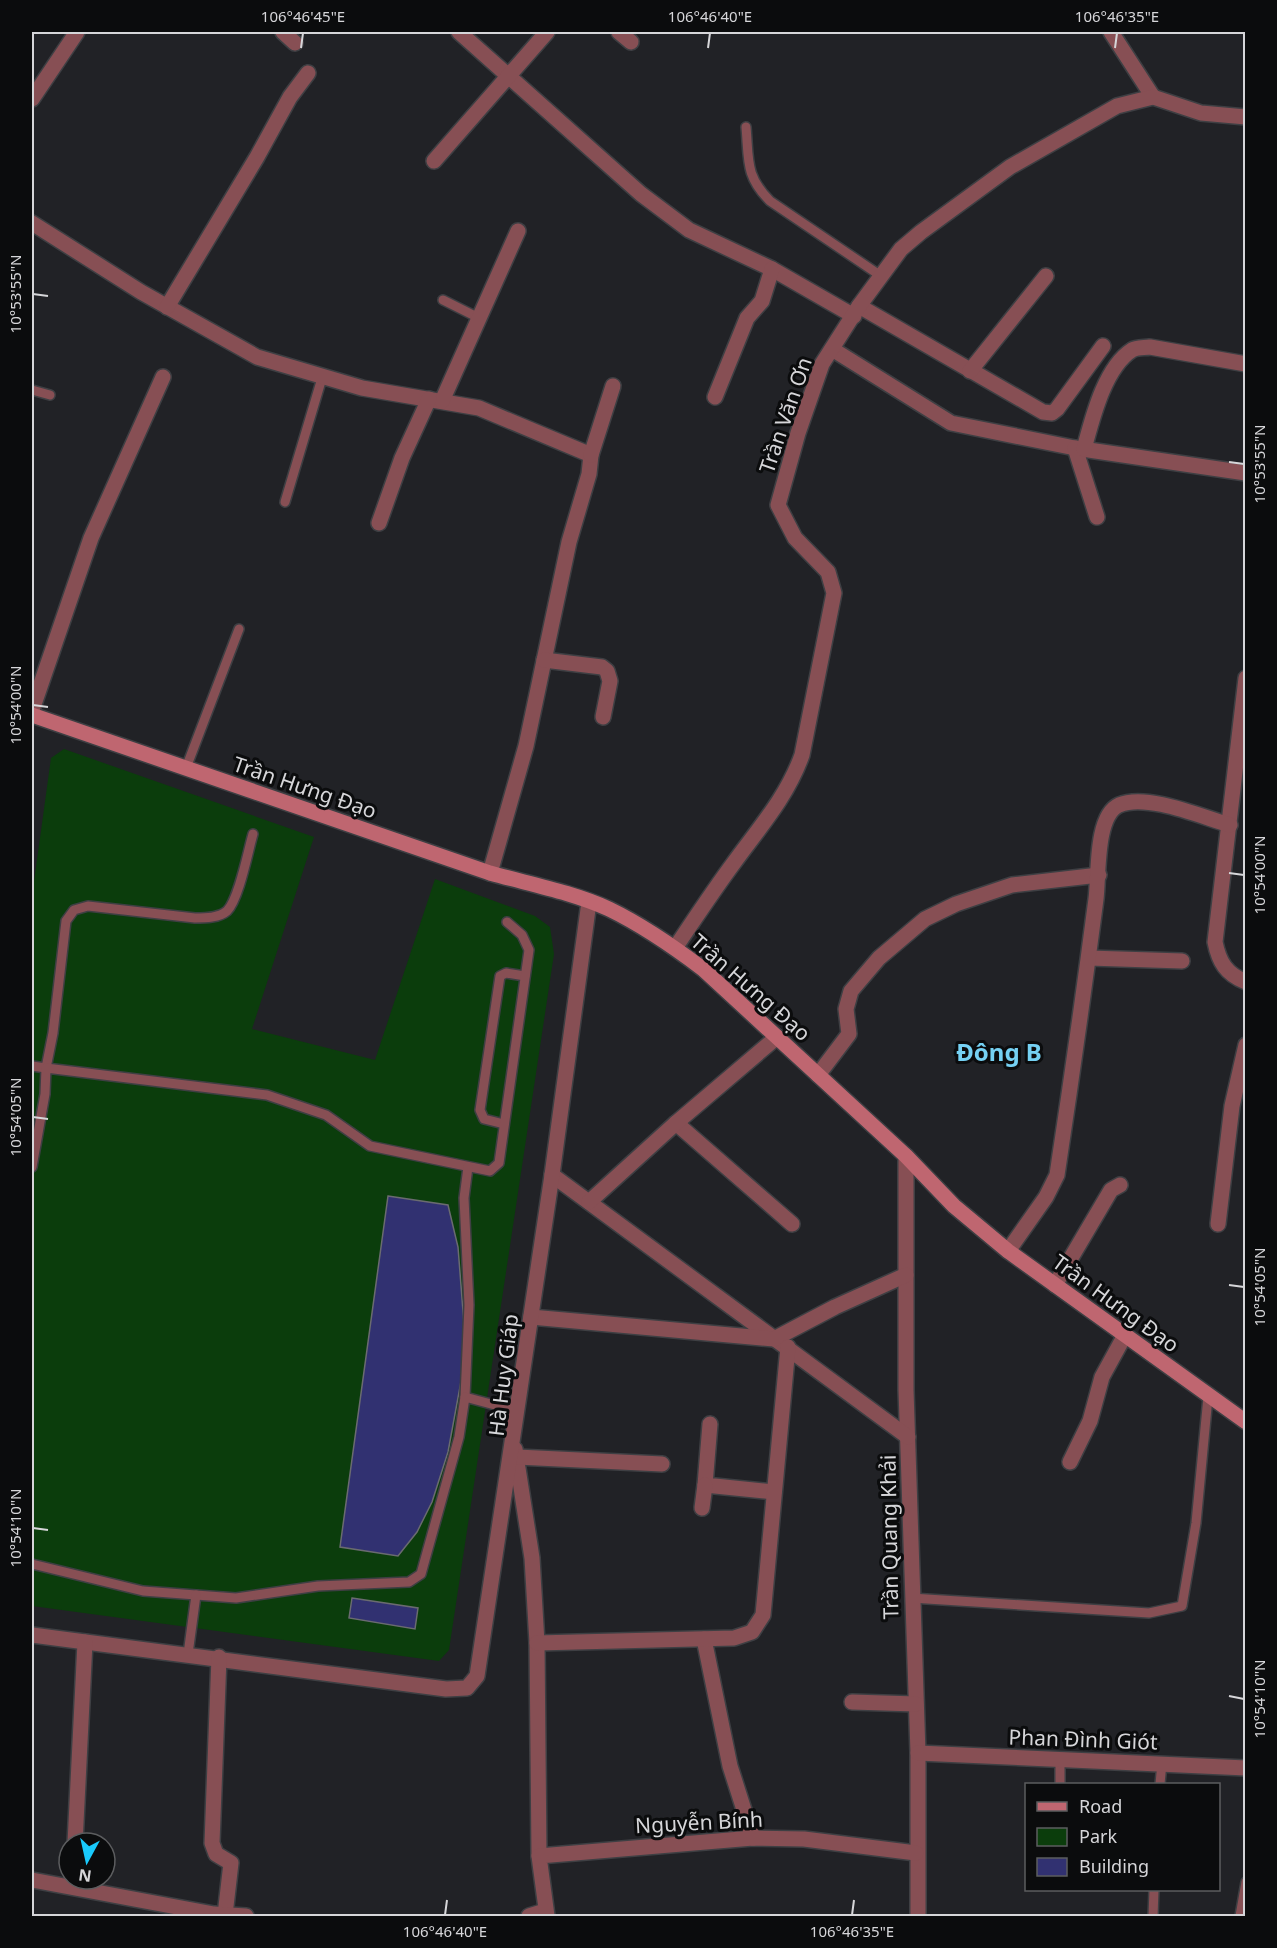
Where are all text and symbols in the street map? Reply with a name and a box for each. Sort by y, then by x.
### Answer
text: 106°46'45"E [261,6,345,26]
text: 106°46'40"E [668,6,752,26]
text: 106°46'35"E [1075,6,1159,26]
text: 10°53'55"N [5,255,25,333]
street label: Trần Văn Ơn [752,353,818,477]
text: 10°53'55"N [1249,425,1269,503]
text: 10°54'00"N [5,666,25,744]
street label: Trần Hưng Đạo [230,749,380,825]
text: 10°54'00"N [1249,836,1269,914]
street label: Trần Hưng Đạo [685,927,817,1047]
district label: Đông B [956,1035,1042,1068]
text: 10°54'05"N [5,1078,25,1156]
street label: Trần Hưng Đạo [1047,1248,1185,1358]
text: 10°54'05"N [1249,1248,1269,1326]
street label: Hà Huy Giáp [482,1312,524,1438]
street label: Trần Quang Khải [874,1454,904,1620]
text: 10°54'10"N [5,1489,25,1567]
text: 10°54'10"N [1249,1660,1269,1738]
street label: Phan Đình Giót [1008,1722,1158,1756]
legend [1025,1783,1220,1891]
text: Road [1079,1794,1122,1818]
street label: Nguyễn Bính [634,1805,764,1839]
text: Park [1079,1824,1117,1848]
north arrow [57,1831,117,1891]
text: Building [1079,1854,1149,1878]
text: N [77,1864,93,1888]
text: 106°46'40"E [403,1921,487,1941]
text: 106°46'35"E [810,1921,894,1941]

